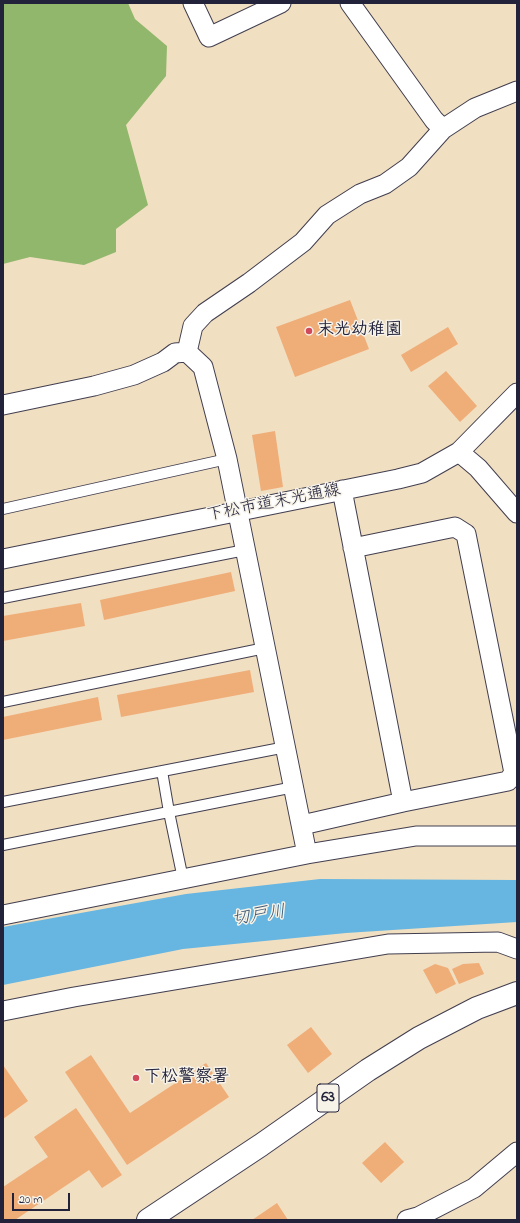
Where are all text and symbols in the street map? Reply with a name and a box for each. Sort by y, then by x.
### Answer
place label: 末光幼稚園 [317,321,402,341]
marker: 末光幼稚園 [304,326,314,336]
street label: 下松市道末光通線 [205,481,343,527]
water label: 切戸川 [231,903,287,931]
place label: 下松警察署 [144,1068,229,1088]
marker: 下松警察署 [131,1073,141,1083]
road number: 63 [317,1084,339,1112]
scale bar [14,1185,72,1211]
text: 20 m [19,1191,42,1209]

